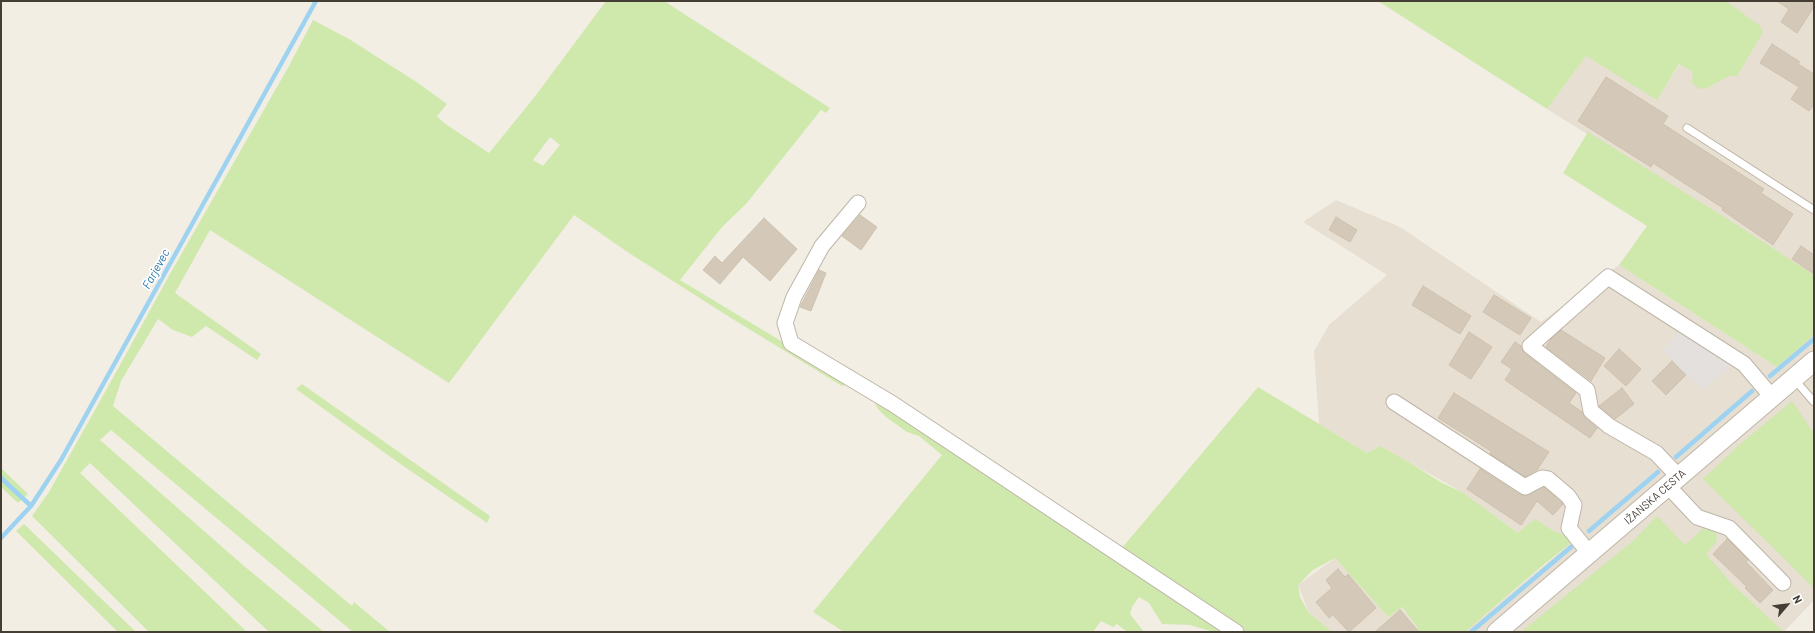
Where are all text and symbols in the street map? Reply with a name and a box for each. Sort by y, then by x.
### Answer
water label: Farjevec [139,247,173,291]
street label: IŽANSKA CESTA [1622,467,1688,527]
north arrow [1767,585,1807,625]
text: N [1791,593,1805,605]

